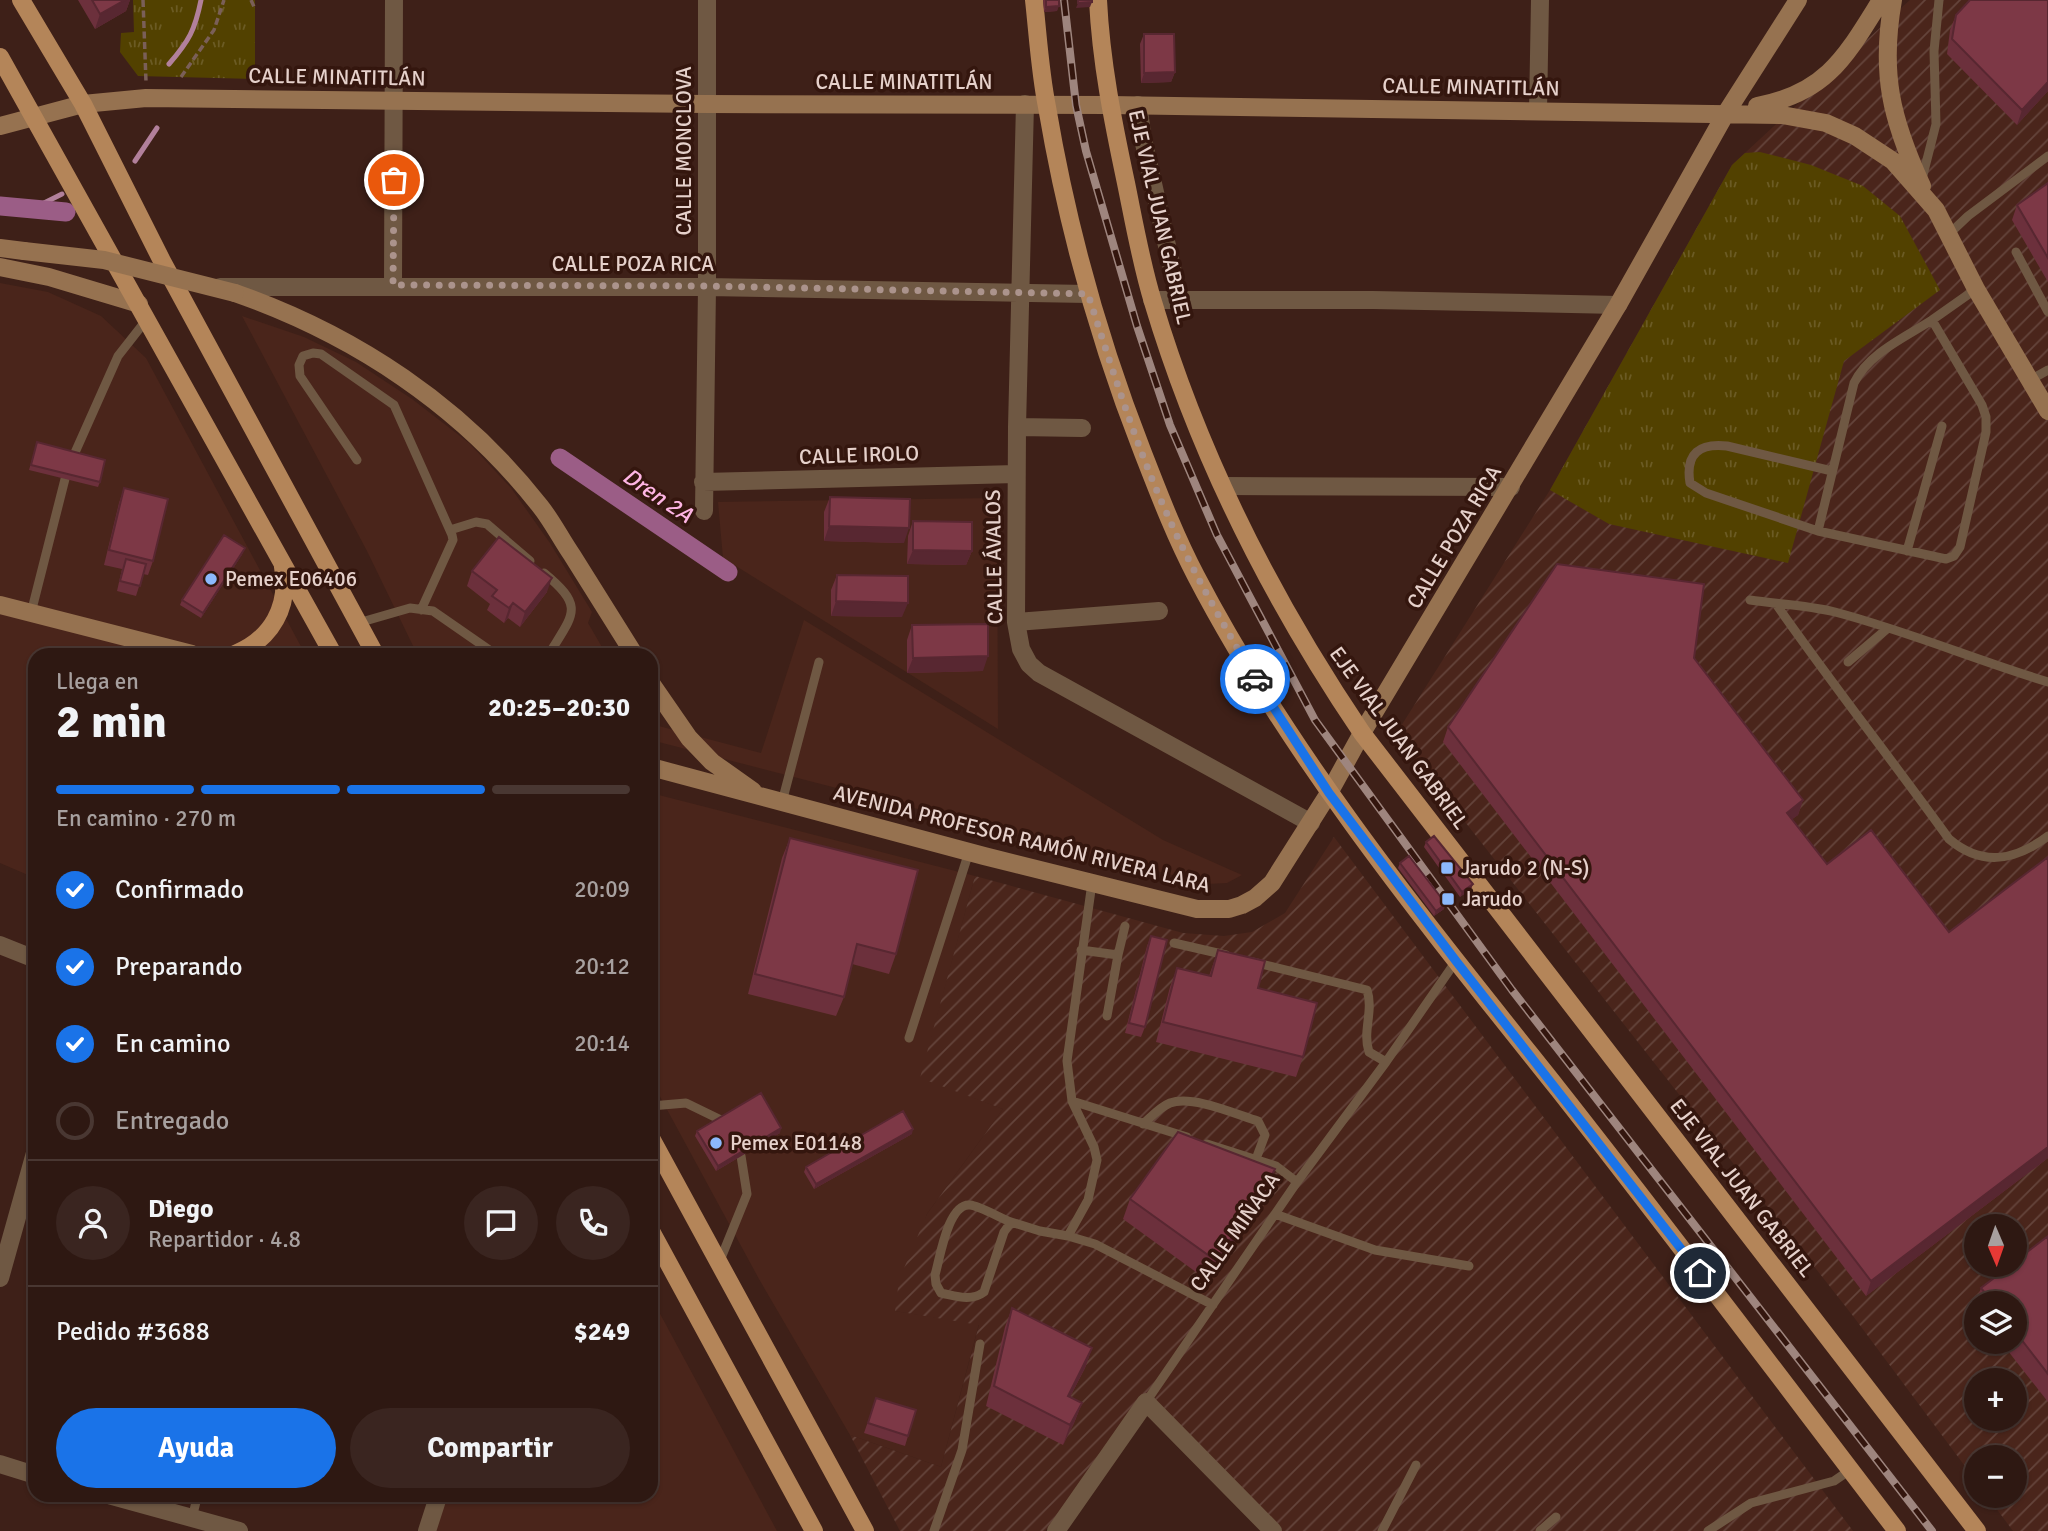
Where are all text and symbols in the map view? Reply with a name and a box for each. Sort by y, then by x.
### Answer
street label: CALLE MINATITLÁN [248,62,426,92]
street label: CALLE MONCLOVA [671,66,697,236]
street label: CALLE MINATITLÁN [815,69,993,95]
street label: CALLE MINATITLÁN [1382,72,1560,102]
street label: EJE VIAL JUAN GABRIEL [1123,107,1197,327]
pin [364,150,424,210]
icon: bag [375,161,413,199]
street label: CALLE POZA RICA [552,251,714,277]
street label: CALLE IROLO [799,440,919,470]
water label: Dren 2A [617,461,698,529]
street label: CALLE POZA RICA [1401,461,1507,613]
street label: CALLE ÁVALOS [980,489,1008,625]
place label: Pemex E06406 [225,566,357,592]
marker: Pemex E06406 [203,571,219,587]
street label: EJE VIAL JUAN GABRIEL [1324,642,1474,835]
courier [1220,644,1290,714]
icon: car [1236,660,1274,698]
text: Llega en [56,667,139,696]
text: 20:25–20:30 [488,692,630,724]
text: 2 min [56,694,167,750]
street label: AVENIDA PROFESOR RAMÓN RIVERA LARA [831,780,1213,899]
text: En camino · 270 m [56,804,236,833]
place label: Jarudo 2 (N-S) [1461,855,1590,881]
marker: Jarudo 2 (N-S) [1439,860,1455,876]
icon: check [56,871,94,909]
text: Confirmado [115,874,244,906]
text: 20:09 [574,875,630,904]
place label: Jarudo [1462,886,1523,912]
marker: Jarudo [1440,891,1456,907]
icon: check [56,948,94,986]
text: Preparando [115,951,242,983]
text: 20:12 [574,952,630,981]
icon: check [56,1025,94,1063]
text: En camino [115,1028,231,1060]
text: 20:14 [574,1029,630,1058]
street label: EJE VIAL JUAN GABRIEL [1664,1093,1820,1283]
text: Entregado [115,1105,229,1137]
place label: Pemex E01148 [730,1130,862,1156]
marker: Pemex E01148 [708,1135,724,1151]
street label: CALLE MIÑACA [1184,1167,1286,1296]
button: person [56,1186,130,1260]
button: chat [464,1186,538,1260]
button: phone [556,1186,630,1260]
text: Diego [148,1193,214,1225]
north arrow [1964,1214,2026,1278]
map controls [1964,1214,2027,1508]
text: Repartidor · 4.8 [148,1225,301,1254]
pin [1670,1243,1730,1303]
icon: home [1681,1254,1719,1292]
button: layers [1964,1291,2027,1354]
text: Pedido #3688 [56,1316,210,1348]
text: $249 [574,1316,630,1348]
button: + [1964,1368,2027,1431]
button: Ayuda [56,1408,336,1488]
button: Compartir [350,1408,630,1488]
button: − [1964,1445,2027,1508]

